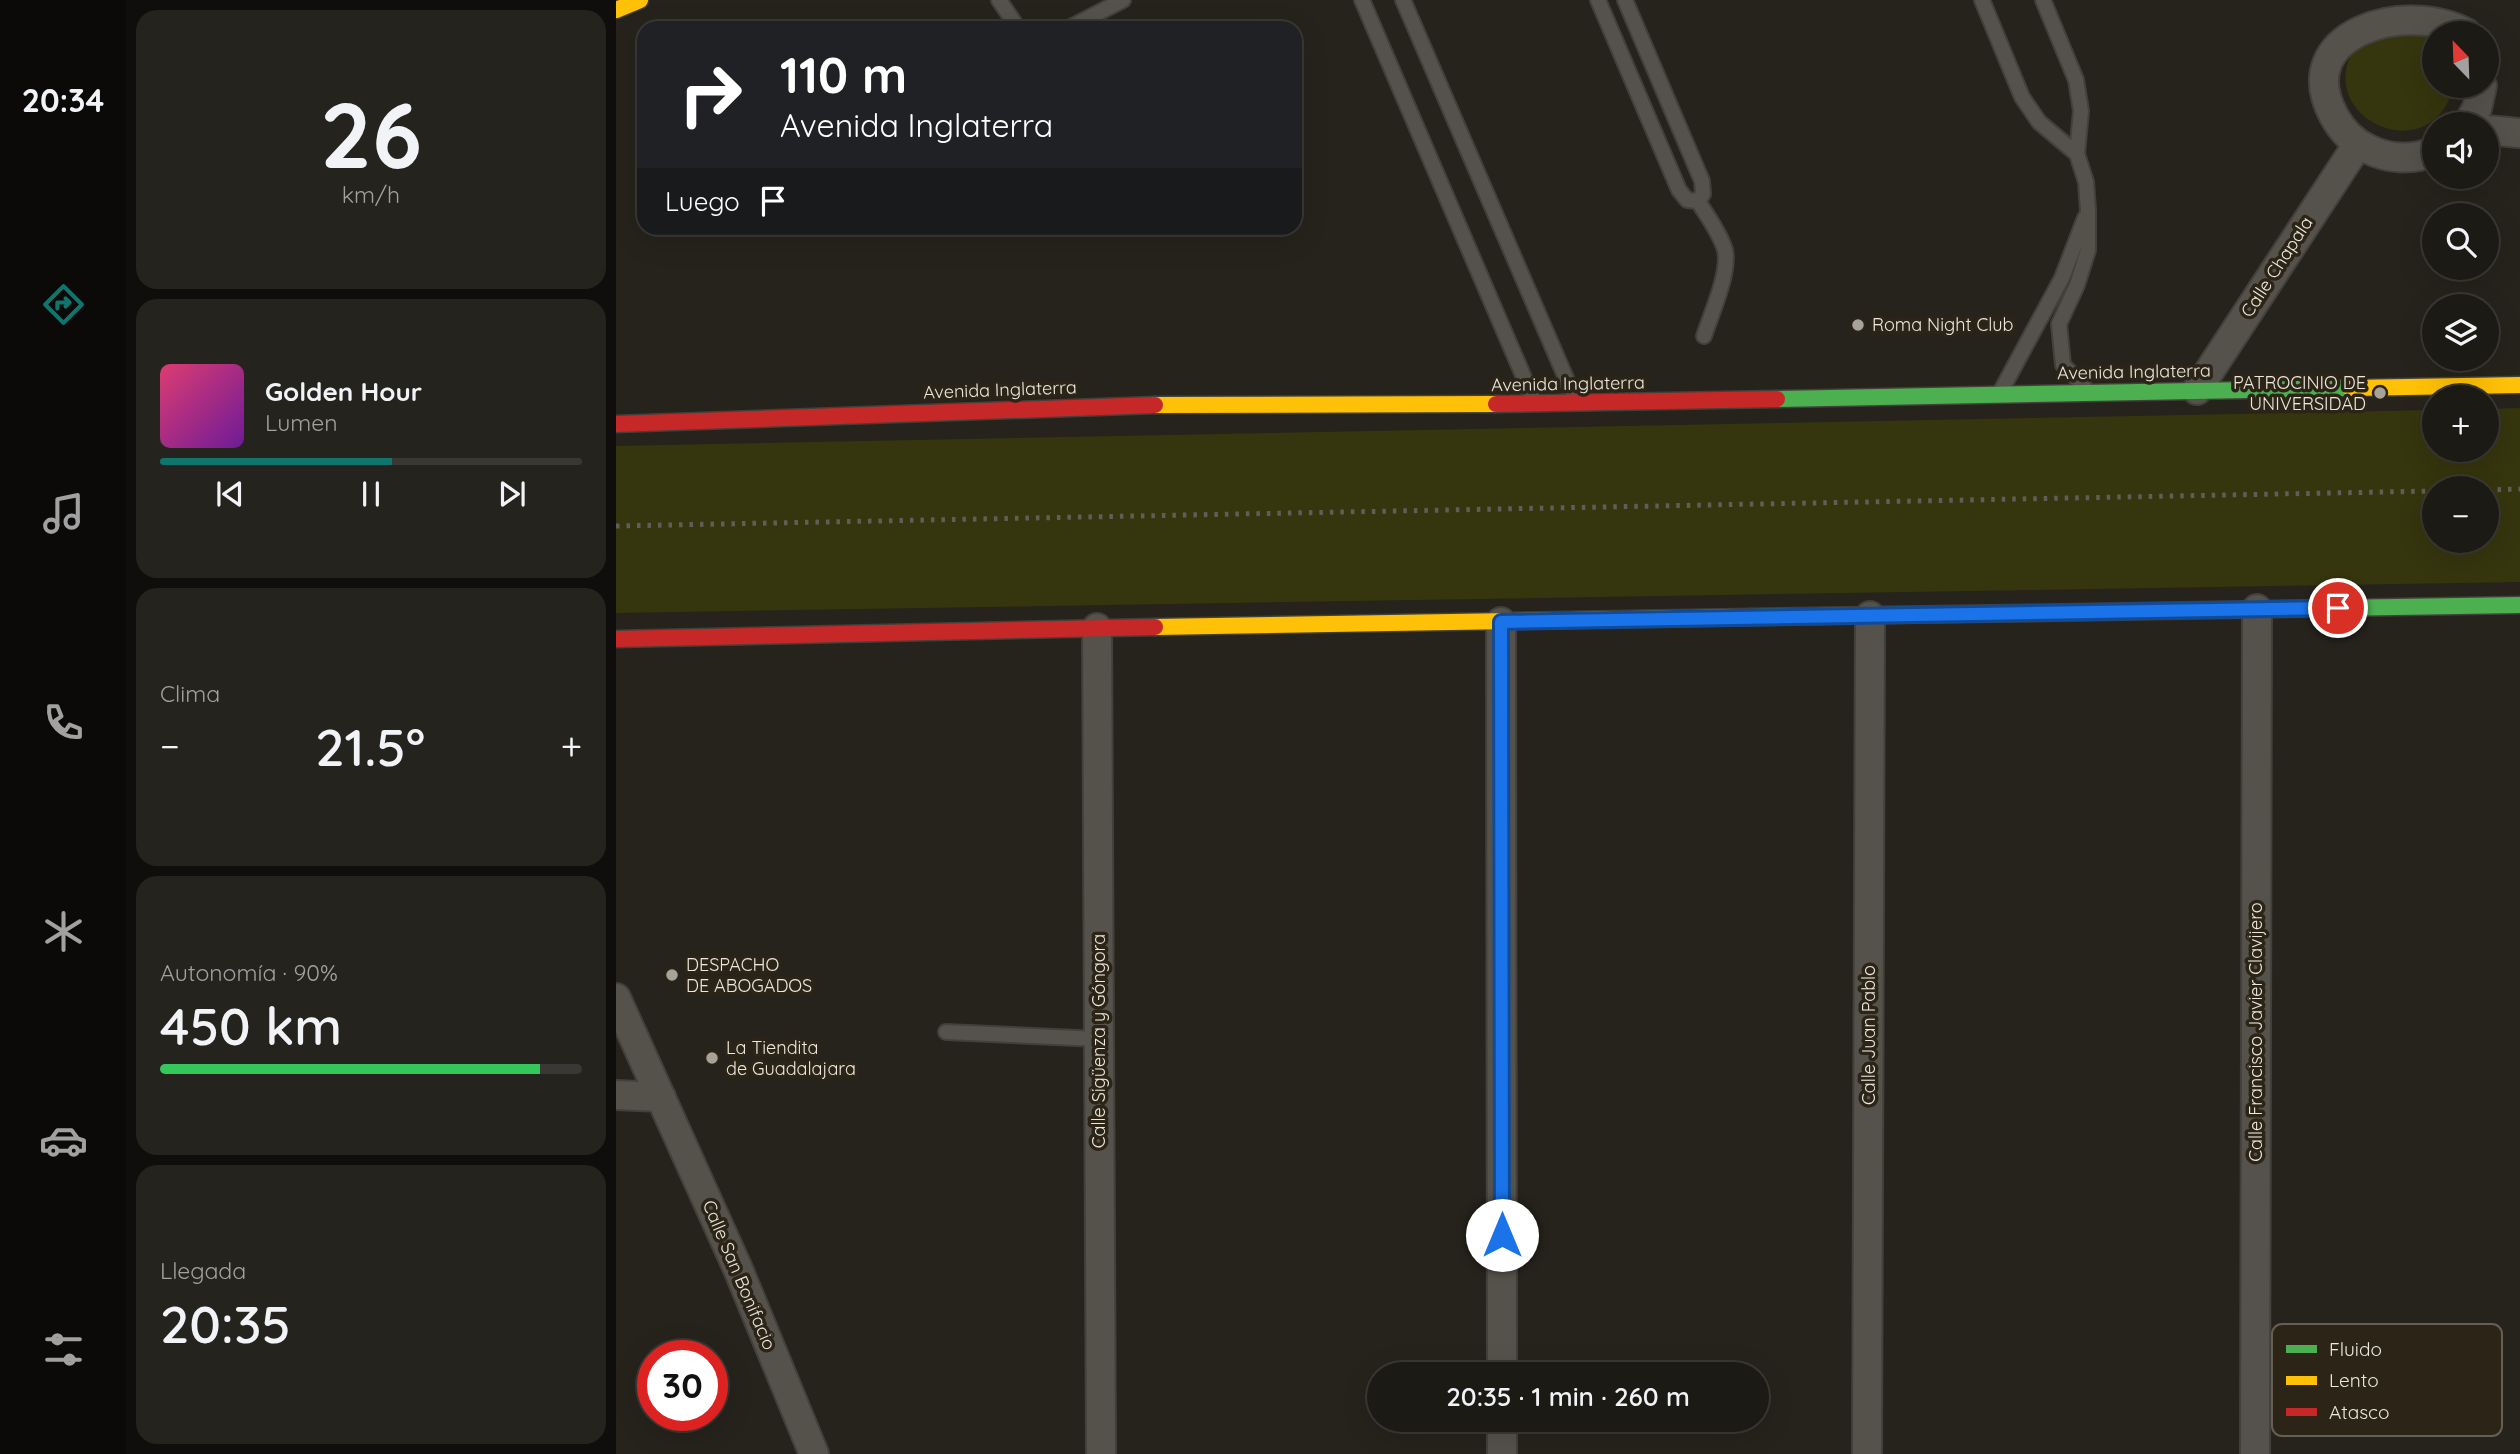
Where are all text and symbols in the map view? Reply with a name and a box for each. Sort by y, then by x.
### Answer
north arrow [2422,21,2499,98]
map controls [2422,21,2499,553]
text: 110 m [780,44,907,105]
icon: right [665,49,756,140]
text: 26 [320,77,422,191]
text: 20:34 [22,80,104,120]
text: Avenida Inglaterra [780,105,1053,145]
button: sound [2422,112,2499,189]
text: km/h [342,180,400,209]
icon: arrive [754,182,792,220]
text: Luego [665,185,740,218]
button: search [2422,203,2499,280]
street label: Calle Chapala [2235,212,2318,321]
icon: directions [39,280,88,329]
button: layers [2422,294,2499,371]
place label: Roma Night Club [1872,313,2014,336]
marker: Roma Night Club [1850,317,1866,333]
street label: Avenida Inglaterra [2057,359,2211,384]
street label: Avenida Inglaterra [1491,371,1645,396]
place label: PATROCINIO DE UNIVERSIDAD [2233,371,2366,415]
text: Golden Hour [265,375,422,408]
street label: Avenida Inglaterra [923,375,1077,404]
marker: PATROCINIO DE UNIVERSIDAD [2372,385,2388,401]
button: + [2422,385,2499,462]
text: Lumen [265,408,338,437]
icon: previous [211,475,249,513]
icon: pause [352,475,390,513]
icon: next [493,475,531,513]
button: − [2422,476,2499,553]
icon: music [39,489,88,538]
pin [2308,578,2368,638]
icon: arrive [2319,589,2357,627]
text: Clima [160,679,220,708]
icon: phone [39,698,88,747]
text: 21.5° [315,714,425,779]
text: − [160,722,180,770]
text: + [561,722,582,770]
street label: Calle Francisco Javier Clavijero [2244,902,2267,1162]
icon: climate [39,907,88,956]
street label: Calle Sigüenza y Góngora [1087,934,1110,1148]
place label: DESPACHO DE ABOGADOS [686,953,812,997]
text: Autonomía · 90% [160,958,338,987]
street label: Calle Juan Pablo [1857,965,1880,1105]
marker: DESPACHO DE ABOGADOS [664,967,680,983]
text: 450 km [160,993,342,1058]
place label: La Tiendita de Guadalajara [726,1036,856,1080]
marker: La Tiendita de Guadalajara [704,1050,720,1066]
icon: car [39,1116,88,1165]
street label: Calle San Bonifacio [698,1196,781,1353]
position arrow [1465,1198,1539,1272]
text: Llegada [160,1256,246,1285]
text: 20:35 [160,1291,291,1356]
legend [2272,1324,2502,1436]
icon: filters [39,1325,88,1374]
text: Fluido [2329,1337,2382,1361]
speed limit sign: 30 [637,1340,728,1431]
text: Lento [2329,1368,2379,1392]
text: 20:35 · 1 min · 260 m [1446,1380,1690,1413]
text: Atasco [2329,1400,2389,1424]

